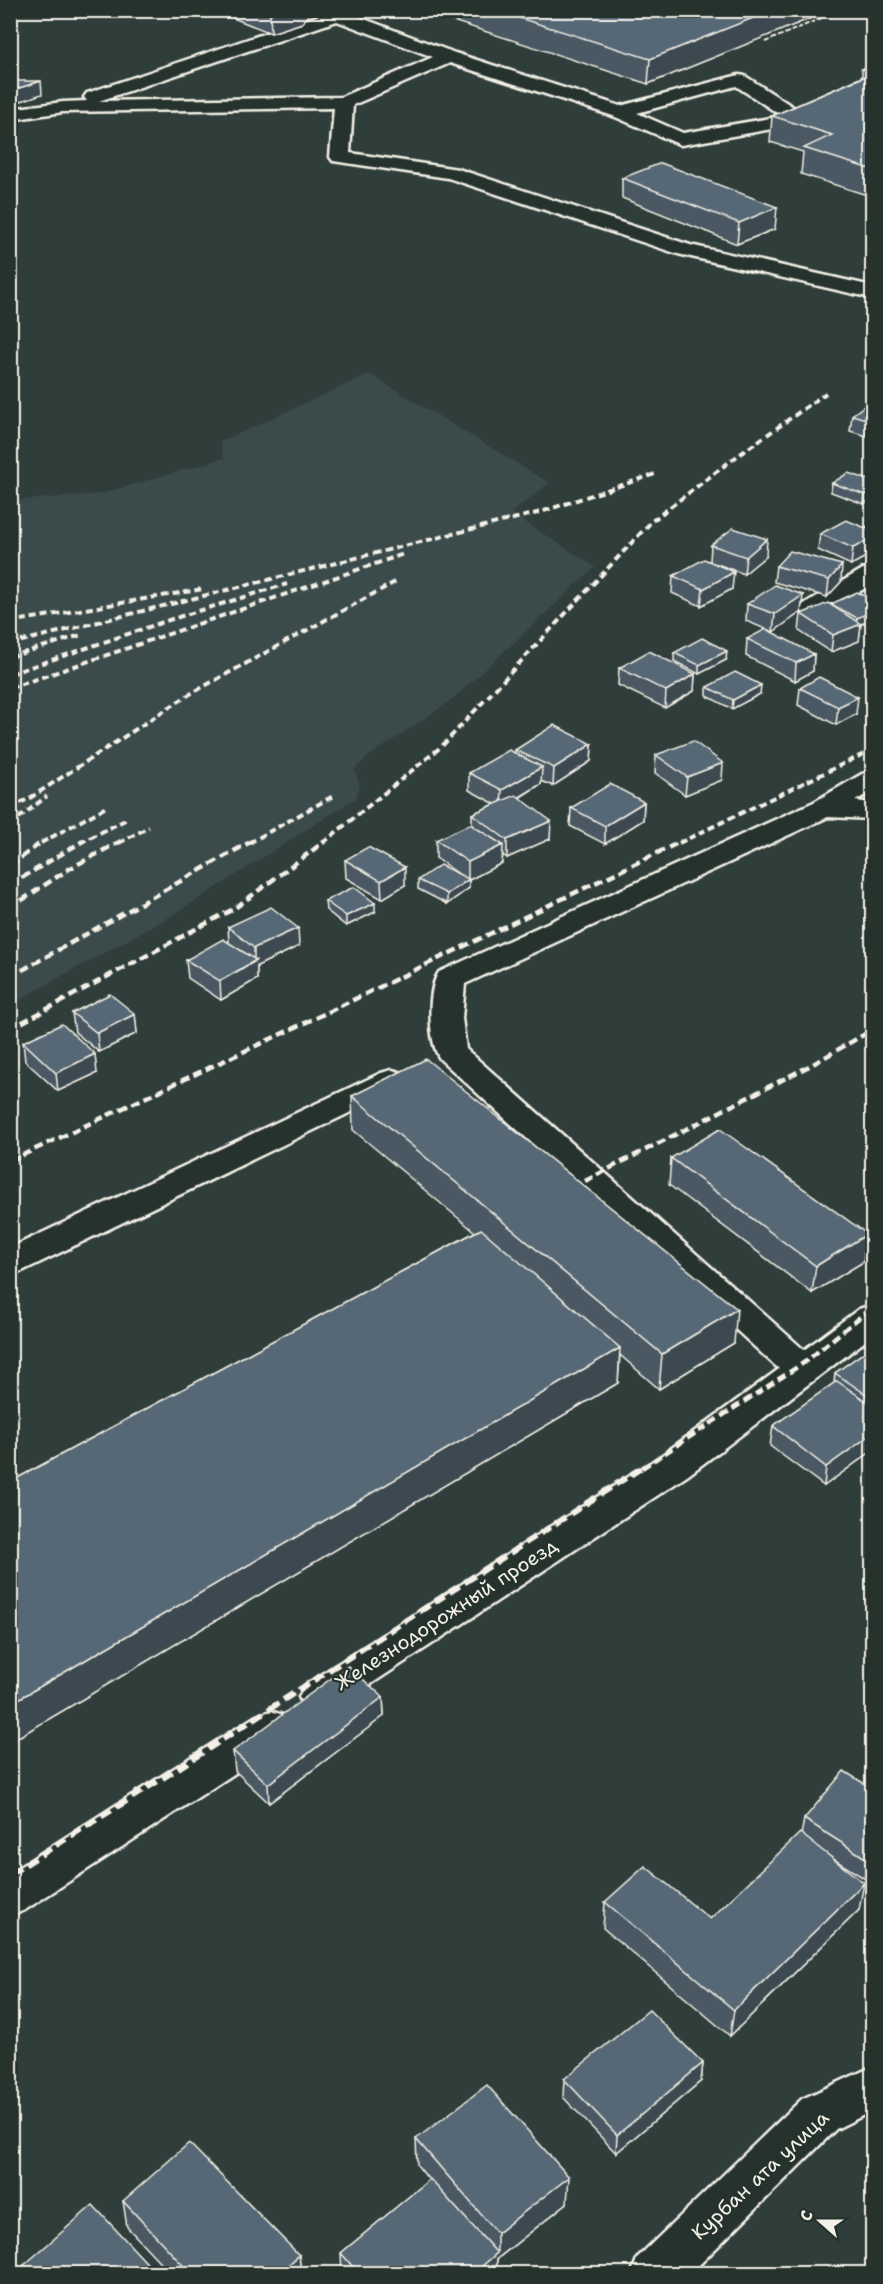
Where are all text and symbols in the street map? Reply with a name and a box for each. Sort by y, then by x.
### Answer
street label: Железнодорожный проезд [329,1532,563,1696]
street label: Курбан ата улица [686,2104,835,2245]
north arrow [790,2191,850,2251]
text: С [795,2207,818,2224]

